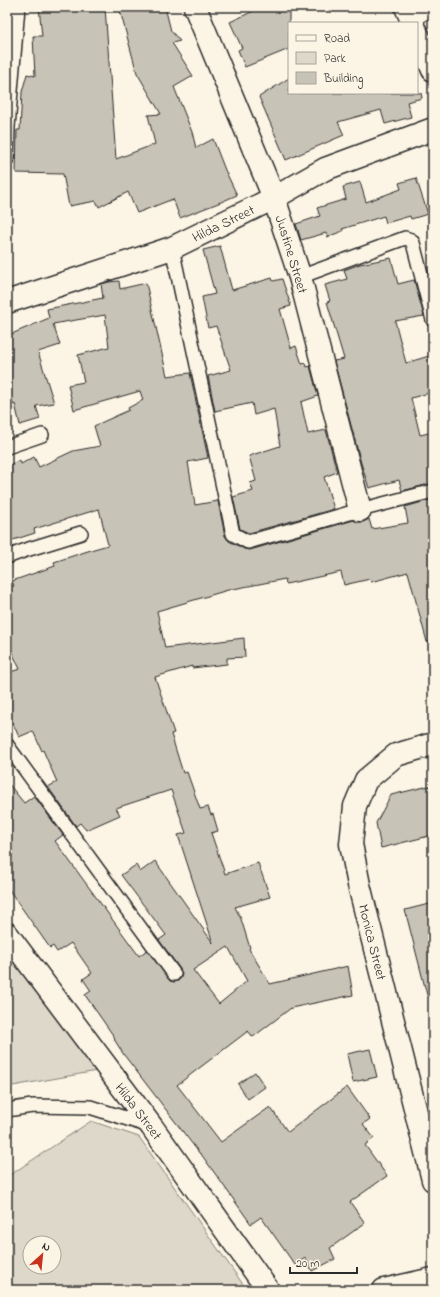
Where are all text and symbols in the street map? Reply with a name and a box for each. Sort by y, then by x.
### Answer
legend [288,22,418,94]
text: Road [324,30,350,48]
text: Park [324,50,346,68]
text: Building [323,70,363,89]
street label: Hilda Street [189,200,259,249]
street label: Justine Street [269,213,313,297]
street label: Monica Street [352,902,391,983]
street label: Hilda Street [109,1079,167,1145]
north arrow [22,1235,62,1275]
text: N [39,1238,53,1256]
scale bar [290,1249,357,1275]
text: 20 m [296,1255,319,1273]

